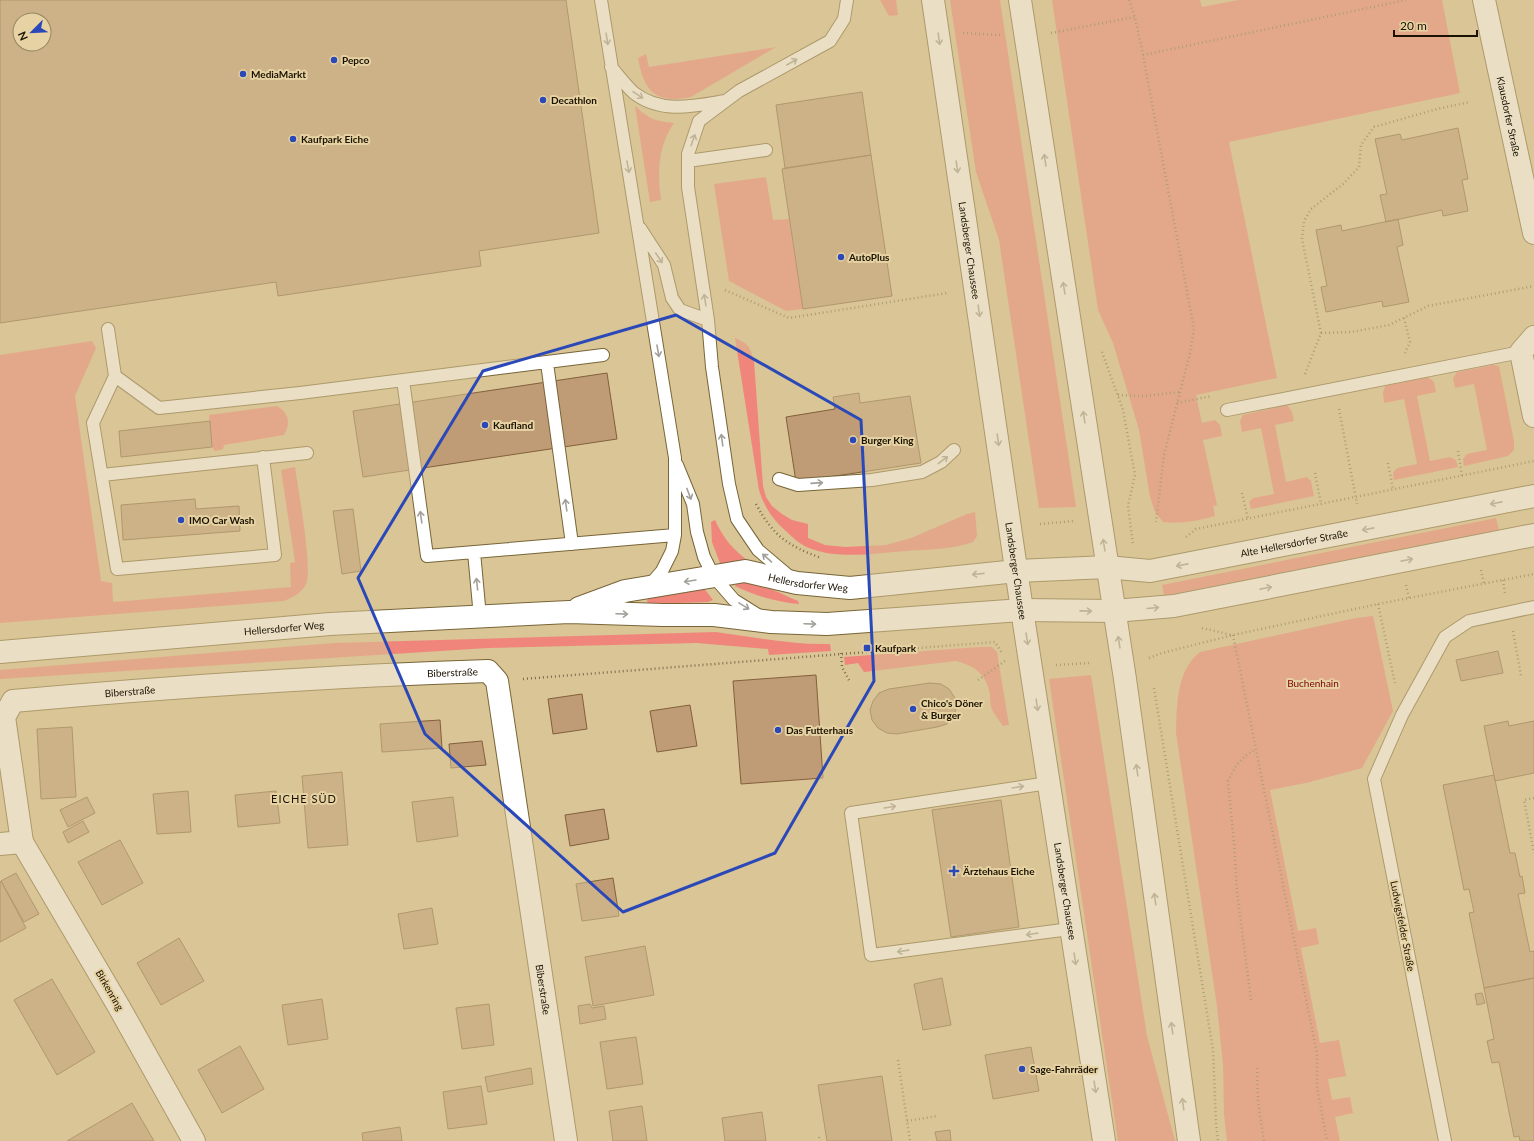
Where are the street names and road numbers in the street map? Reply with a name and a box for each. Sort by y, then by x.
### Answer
street label: Klausdorfer Straße [1495,75,1523,158]
street label: Landsberger Chaussee [956,201,983,300]
street label: Landsberger Chaussee [1003,521,1029,621]
street label: Alte Hellersdorfer Straße [1239,527,1349,559]
street label: Hellersdorfer Weg [767,571,849,594]
street label: Hellersdorfer Weg [243,619,325,637]
street label: Biberstraße [427,665,478,679]
street label: Biberstraße [104,683,156,699]
street label: Landsberger Chaussee [1052,842,1079,941]
street label: Ludwigsfelder Straße [1388,880,1418,972]
street label: Biberstraße [534,963,553,1016]
street label: Birkenring [94,968,126,1012]

